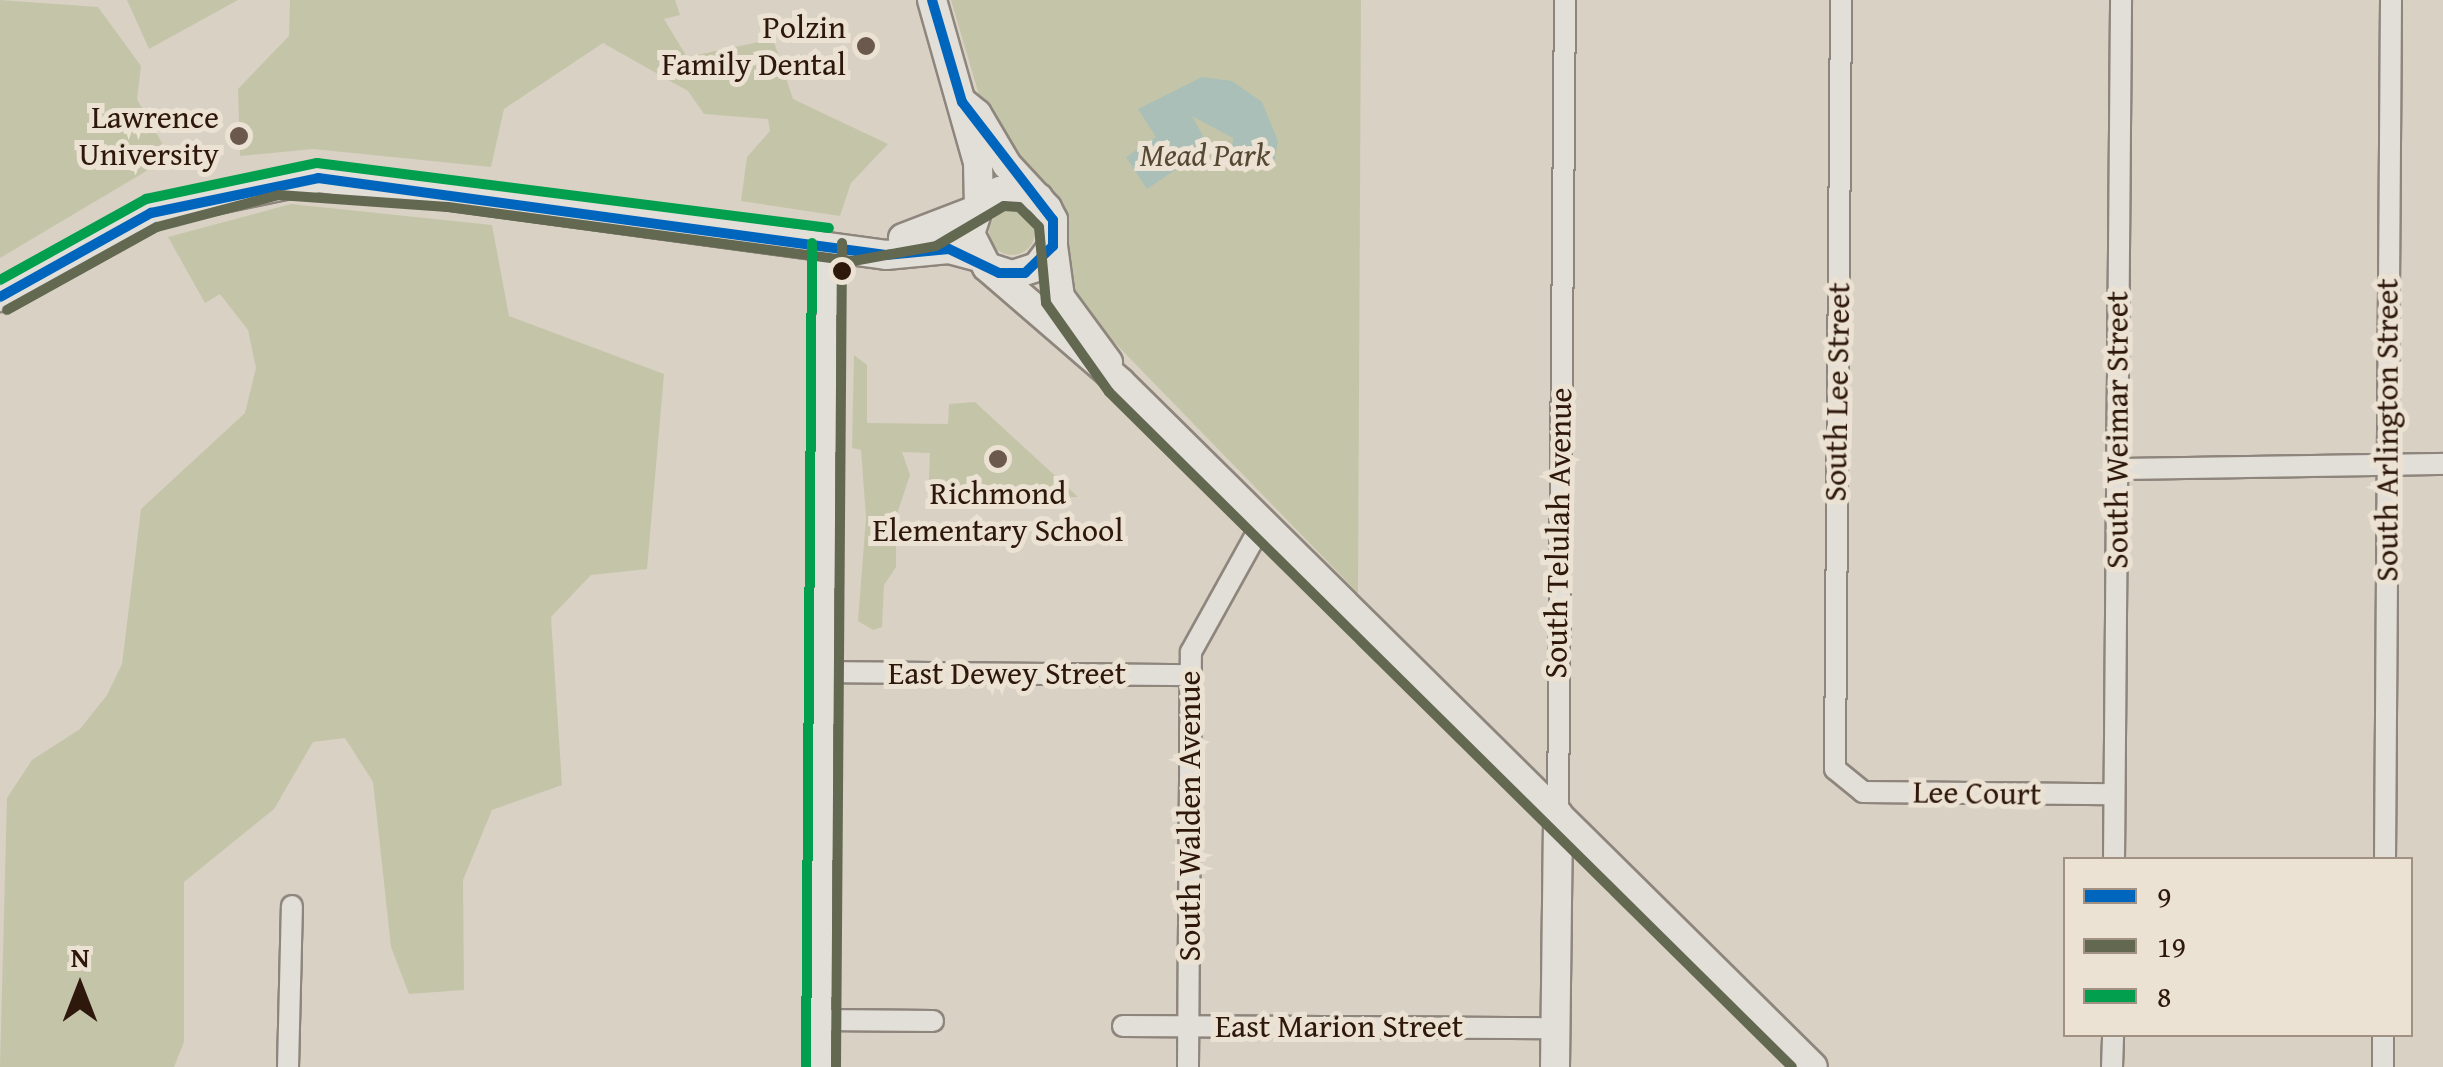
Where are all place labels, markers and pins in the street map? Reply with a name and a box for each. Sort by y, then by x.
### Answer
place label: Polzin Family Dental [662,9,846,84]
marker: Polzin Family Dental [855,35,877,57]
place label: Lawrence University [79,99,219,174]
marker: Lawrence University [228,125,250,147]
unlabelled marker [832,261,852,281]
marker: Richmond Elementary School [987,448,1009,470]
place label: Richmond Elementary School [873,475,1123,550]

